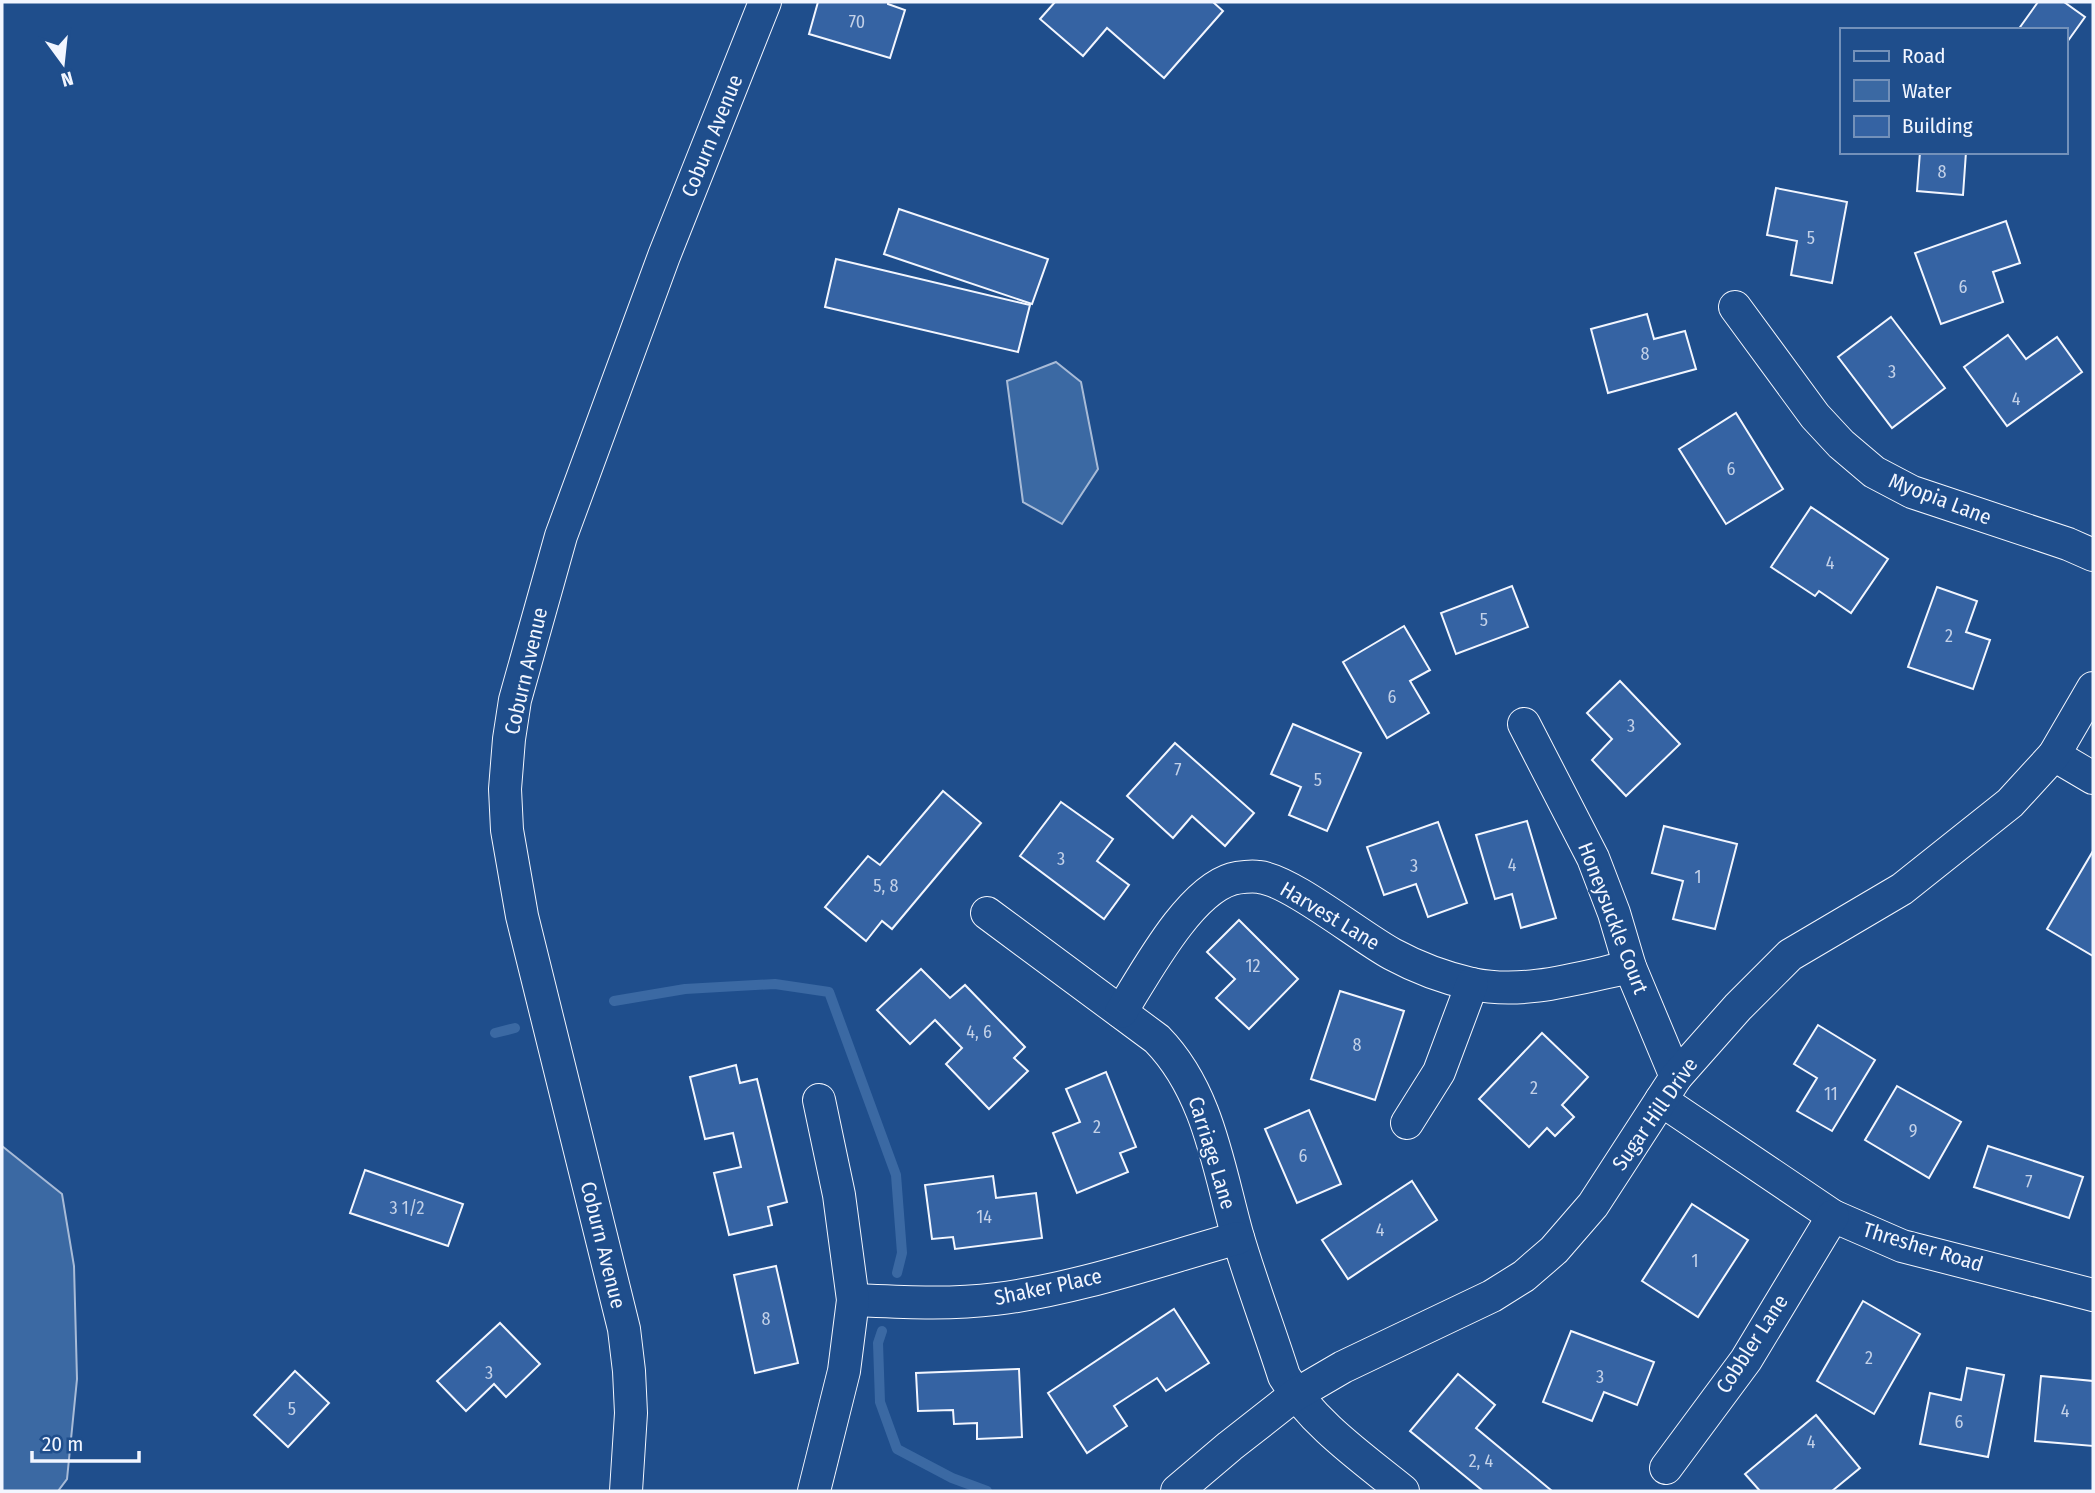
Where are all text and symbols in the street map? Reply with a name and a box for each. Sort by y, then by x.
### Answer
house number: 70 [849,11,865,33]
north arrow [28,28,98,98]
legend [1840,28,2067,154]
text: Road [1902,43,1946,69]
text: N [59,66,76,92]
street label: Coburn Avenue [676,71,748,201]
text: Water [1902,78,1952,104]
text: Building [1902,113,1973,139]
house number: 8 [1938,161,1947,183]
house number: 5 [1807,227,1815,249]
house number: 6 [1959,276,1968,298]
house number: 8 [1641,343,1650,365]
house number: 3 [1888,361,1896,383]
house number: 4 [2012,388,2021,410]
house number: 6 [1727,458,1736,480]
street label: Myopia Lane [1885,468,1995,530]
house number: 4 [1826,552,1835,574]
street label: Coburn Avenue [499,605,553,737]
house number: 5 [1480,609,1488,631]
house number: 2 [1945,625,1953,647]
house number: 6 [1388,686,1397,708]
house number: 3 [1627,715,1635,737]
house number: 7 [1174,759,1182,781]
house number: 5 [1314,769,1322,791]
street label: Honeysuckle Court [1572,839,1654,998]
house number: 3 [1057,848,1065,870]
house number: 4 [1508,854,1517,876]
house number: 3 [1410,855,1418,877]
house number: 1 [1694,866,1702,888]
house number: 5, 8 [873,875,899,897]
street label: Harvest Lane [1275,876,1385,956]
house number: 12 [1246,955,1261,977]
house number: 4, 6 [966,1021,992,1043]
house number: 8 [1353,1034,1362,1056]
street label: Sugar Hill Drive [1607,1053,1703,1175]
house number: 2 [1530,1077,1538,1099]
house number: 11 [1824,1083,1838,1105]
street label: Carriage Lane [1183,1093,1241,1213]
house number: 2 [1093,1116,1101,1138]
house number: 9 [1909,1120,1917,1142]
house number: 6 [1299,1145,1308,1167]
house number: 7 [2025,1171,2033,1193]
street label: Coburn Avenue [575,1179,631,1311]
house number: 3 1/2 [389,1197,425,1219]
house number: 14 [976,1206,992,1228]
street label: Thresher Road [1860,1216,1986,1278]
house number: 4 [1376,1219,1385,1241]
house number: 1 [1691,1250,1699,1272]
street label: Shaker Place [992,1263,1104,1311]
street label: Cobbler Lane [1710,1290,1794,1398]
house number: 8 [762,1308,771,1330]
house number: 2 [1865,1347,1873,1369]
house number: 3 [485,1362,493,1384]
house number: 3 [1596,1366,1604,1388]
house number: 5 [288,1398,296,1420]
house number: 4 [2061,1400,2070,1422]
house number: 6 [1955,1411,1964,1433]
scale bar [32,1420,138,1464]
text: 20 m [42,1431,83,1457]
house number: 4 [1807,1431,1816,1453]
house number: 2, 4 [1469,1450,1494,1472]

